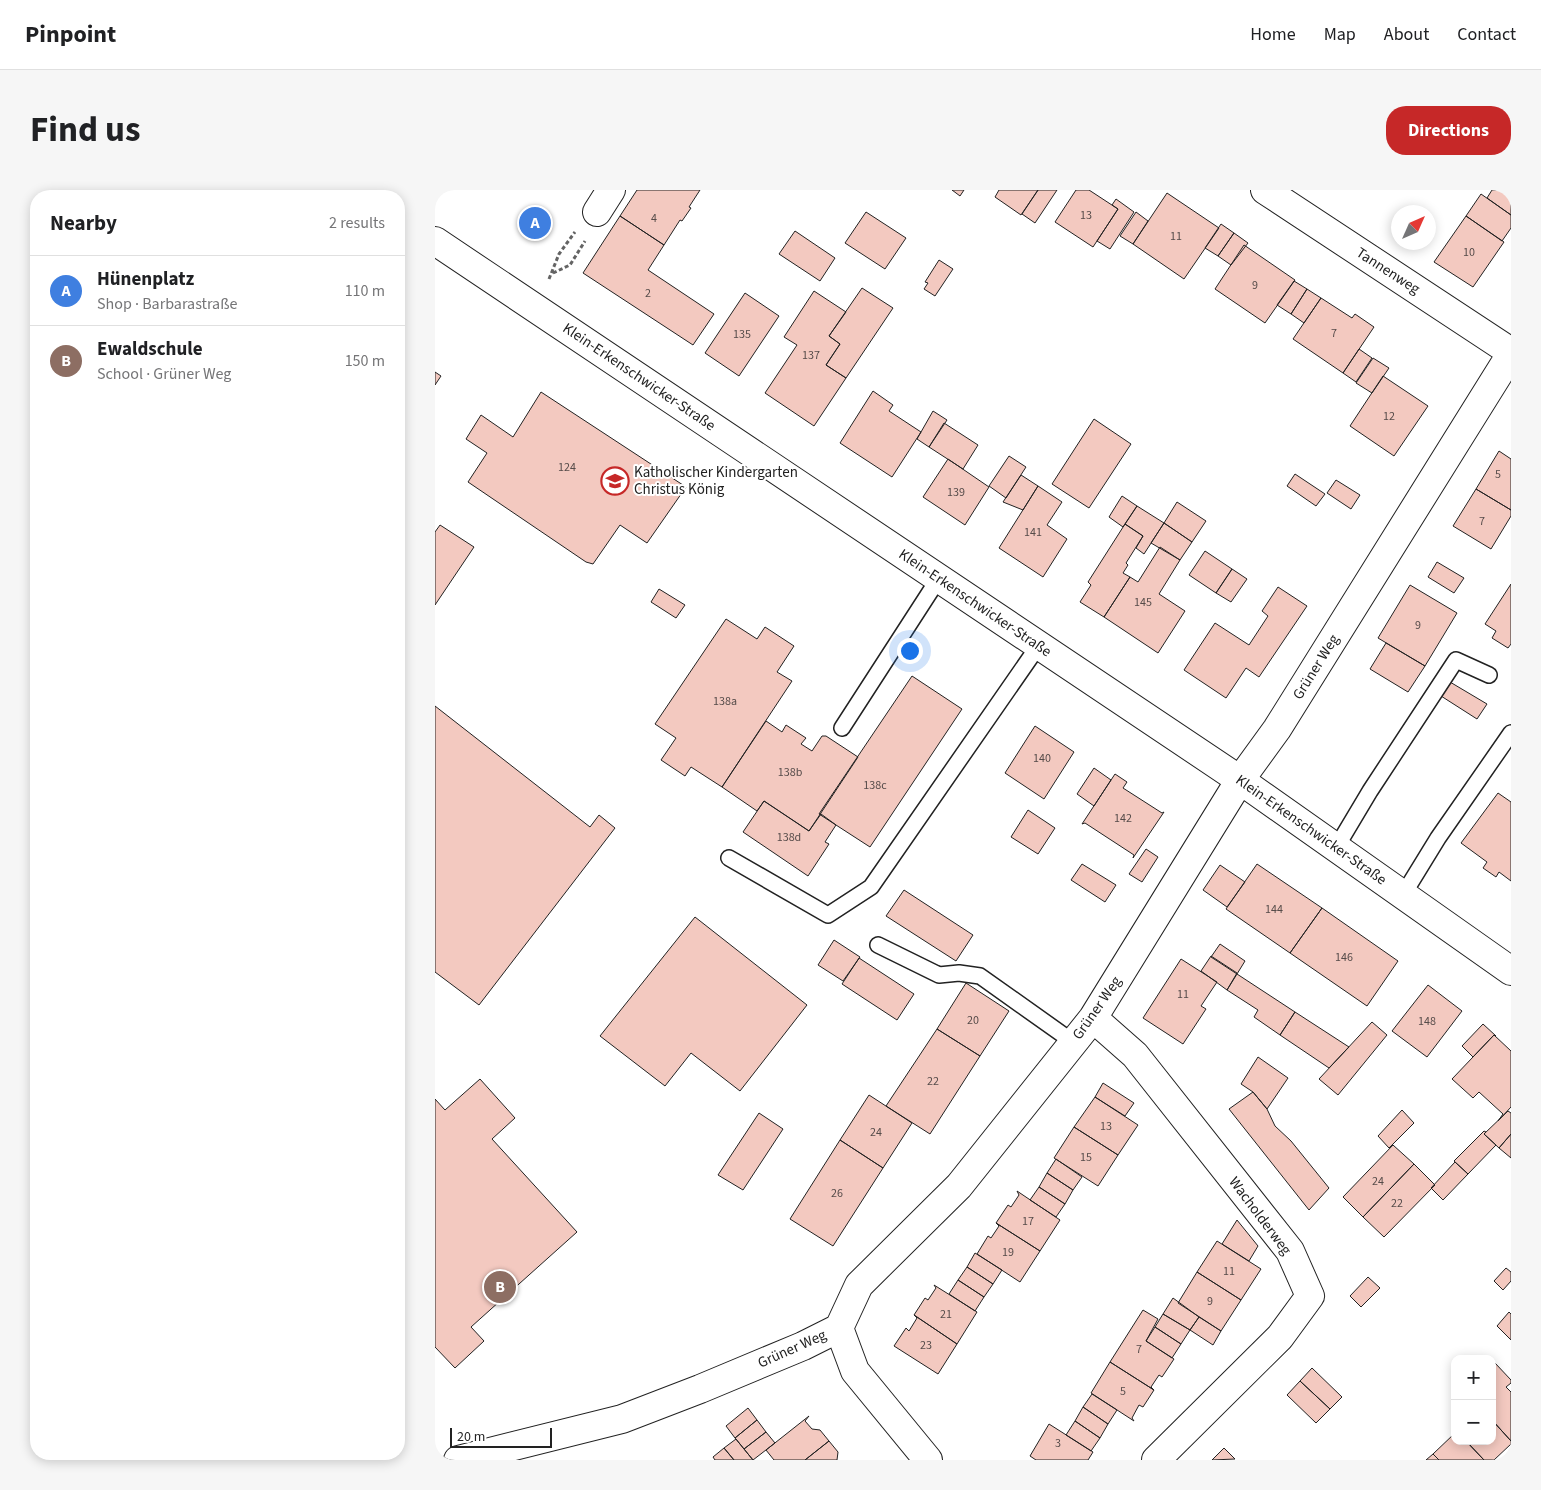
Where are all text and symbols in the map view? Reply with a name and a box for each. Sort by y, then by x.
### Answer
text: Pinpoint [25,17,116,52]
text: Home [1250,22,1296,47]
text: Map [1324,22,1356,47]
text: About [1384,22,1429,47]
text: Contact [1457,22,1516,47]
text: Find us [30,105,140,155]
button: Directions [1386,106,1511,155]
pin: A [519,204,551,242]
north arrow [1391,205,1436,250]
house number: 13 [1080,207,1092,224]
text: Nearby [50,208,117,238]
house number: 4 [651,210,657,227]
text: 2 results [329,212,385,234]
house number: 11 [1170,228,1182,245]
street label: Tannenweg [1352,243,1424,300]
house number: 10 [1463,244,1475,261]
text: Hünenplatz [97,266,194,293]
house number: 9 [1252,277,1258,294]
text: A [61,280,71,302]
text: 110 m [345,280,385,302]
house number: 2 [645,285,651,302]
text: Shop · Barbarastraße [97,293,237,315]
street label: Klein-Erkenschwicker-Straße [558,318,720,436]
house number: 7 [1331,325,1337,342]
house number: 135 [733,326,751,343]
text: Ewaldschule [97,336,203,363]
house number: 137 [802,347,820,364]
text: B [61,350,71,372]
text: 150 m [345,350,385,372]
text: School · Grüner Weg [97,363,231,385]
house number: 12 [1383,408,1395,425]
house number: 124 [558,459,576,476]
place label: Katholischer Kindergarten Christus König [634,462,798,500]
school or university icon: Katholischer Kindergarten Christus König [600,466,630,496]
house number: 5 [1495,466,1501,483]
house number: 139 [947,484,965,501]
house number: 7 [1479,513,1485,530]
house number: 141 [1024,524,1042,541]
street label: Klein-Erkenschwicker-Straße [894,544,1056,662]
house number: 145 [1134,594,1152,611]
house number: 9 [1415,617,1421,634]
street label: Grüner Weg [1288,630,1345,704]
your location [897,638,923,664]
house number: 138a [713,693,737,710]
house number: 140 [1033,750,1051,767]
house number: 138b [778,764,803,781]
street label: Klein-Erkenschwicker-Straße [1231,770,1391,890]
house number: 138c [863,777,887,794]
house number: 142 [1114,810,1132,827]
house number: 138d [777,829,801,846]
house number: 144 [1265,901,1283,918]
house number: 146 [1335,949,1353,966]
street label: Grüner Weg [1067,972,1127,1044]
house number: 11 [1177,986,1189,1003]
house number: 20 [967,1012,979,1029]
house number: 148 [1418,1013,1436,1030]
house number: 22 [927,1073,939,1090]
house number: 13 [1100,1118,1112,1135]
house number: 24 [870,1124,882,1141]
house number: 15 [1080,1149,1092,1166]
street label: Wacholderweg [1224,1173,1297,1260]
house number: 24 [1372,1173,1384,1190]
house number: 26 [831,1185,843,1202]
house number: 22 [1391,1195,1403,1212]
house number: 17 [1022,1213,1034,1230]
house number: 19 [1002,1244,1014,1261]
house number: 11 [1223,1263,1235,1280]
pin: B [484,1268,516,1306]
house number: 9 [1207,1293,1213,1310]
house number: 21 [940,1306,952,1323]
street label: Grüner Weg [754,1324,830,1373]
house number: 23 [920,1337,932,1354]
house number: 7 [1136,1341,1142,1358]
map controls [1451,1355,1496,1445]
button: + [1451,1355,1496,1400]
house number: 5 [1120,1383,1126,1400]
button: − [1451,1400,1496,1445]
scale bar [450,1425,553,1448]
text: 20 m [457,1427,485,1447]
house number: 3 [1055,1435,1061,1452]

